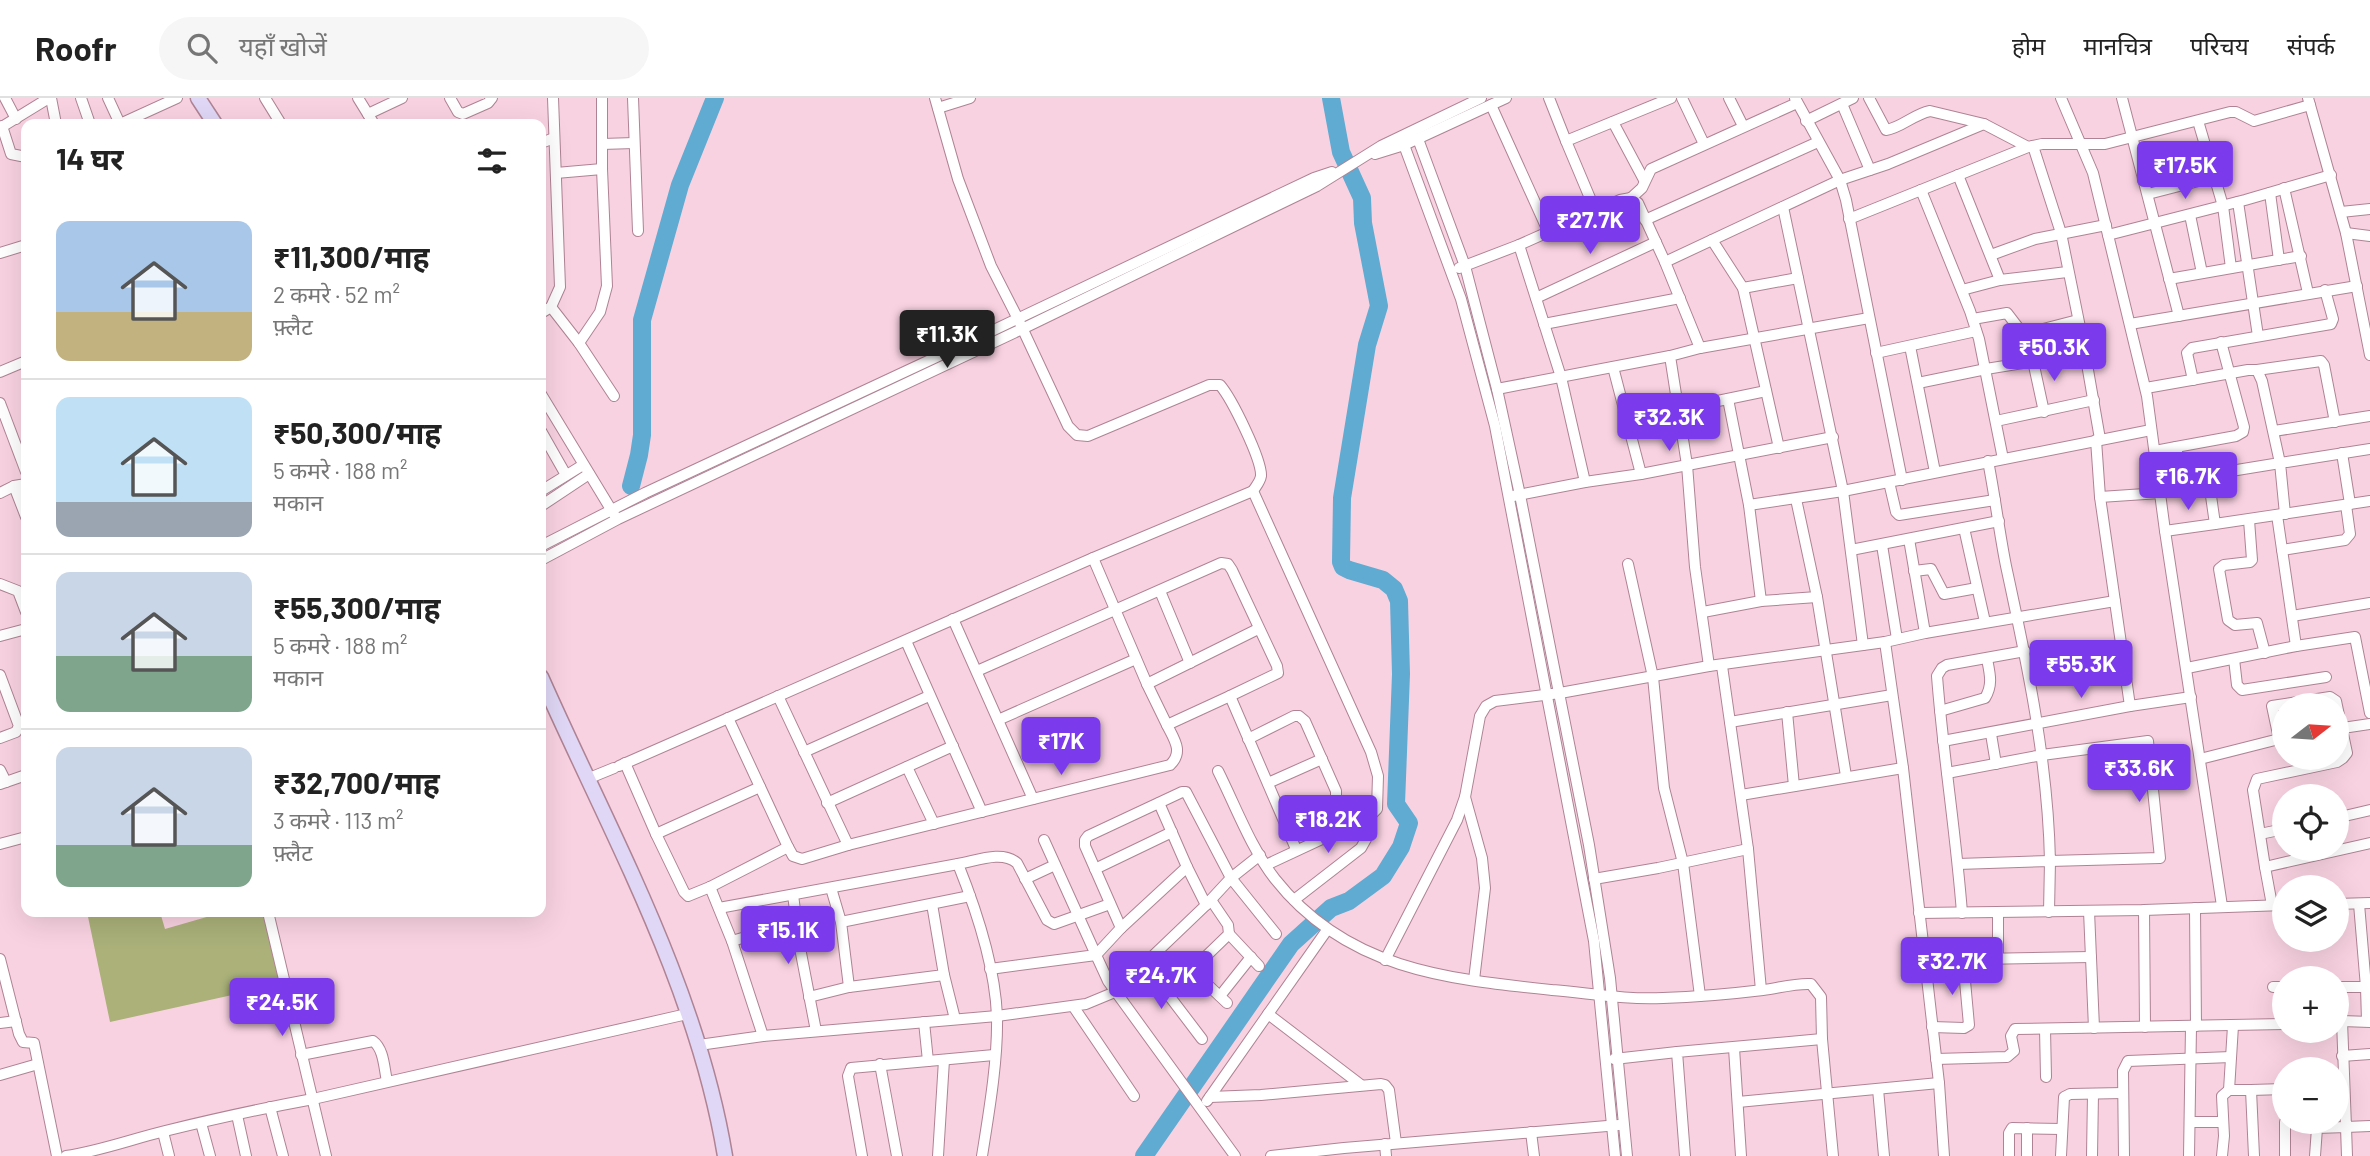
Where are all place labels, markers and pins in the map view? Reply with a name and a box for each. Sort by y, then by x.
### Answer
pin: ₹17.5K [2128,141,2242,201]
pin: ₹27.7K [1533,197,1647,256]
pin: ₹11.3K [890,310,1004,370]
pin: ₹50.3K [1997,324,2111,383]
pin: ₹32.3K [1612,394,1726,453]
pin: ₹16.7K [2131,452,2245,512]
pin: ₹55.3K [2024,640,2138,700]
pin: ₹17K [1020,718,1102,777]
pin: ₹33.6K [2082,744,2196,804]
pin: ₹18.2K [1271,796,1385,855]
pin: ₹15.1K [731,906,845,966]
pin: ₹32.7K [1895,937,2009,997]
pin: ₹24.7K [1104,951,1218,1011]
pin: ₹24.5K [225,978,339,1038]

